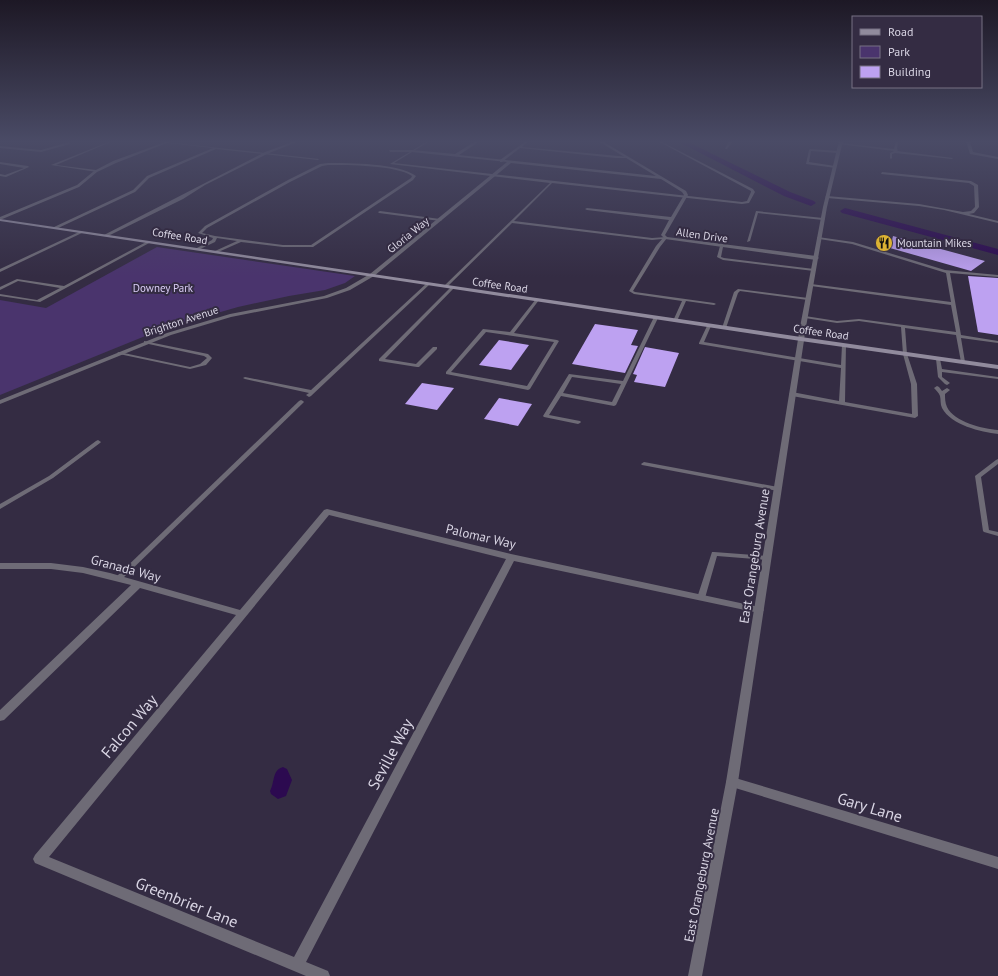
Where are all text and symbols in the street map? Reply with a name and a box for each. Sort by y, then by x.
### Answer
legend [852,16,982,88]
text: Road [888,24,913,39]
text: Park [888,44,910,59]
text: Building [888,64,931,79]
street label: Gloria Way [384,213,432,256]
street label: Allen Drive [675,224,729,246]
street label: Coffee Road [151,225,209,247]
restaurant icon: Mountain Mikes [874,233,894,253]
place label: Mountain Mikes [897,236,972,250]
street label: Coffee Road [471,274,529,296]
park label: Downey Park [133,281,194,295]
street label: Brighton Avenue [142,302,220,340]
street label: Coffee Road [792,321,850,343]
street label: East Orangeburg Avenue [735,487,774,625]
street label: Palomar Way [444,520,518,553]
street label: Granada Way [89,551,163,586]
street label: Falcon Way [97,690,162,762]
street label: Seville Way [363,715,417,793]
street label: Gary Lane [835,788,905,826]
street label: East Orangeburg Avenue [680,807,723,944]
street label: Greenbrier Lane [133,872,241,932]

